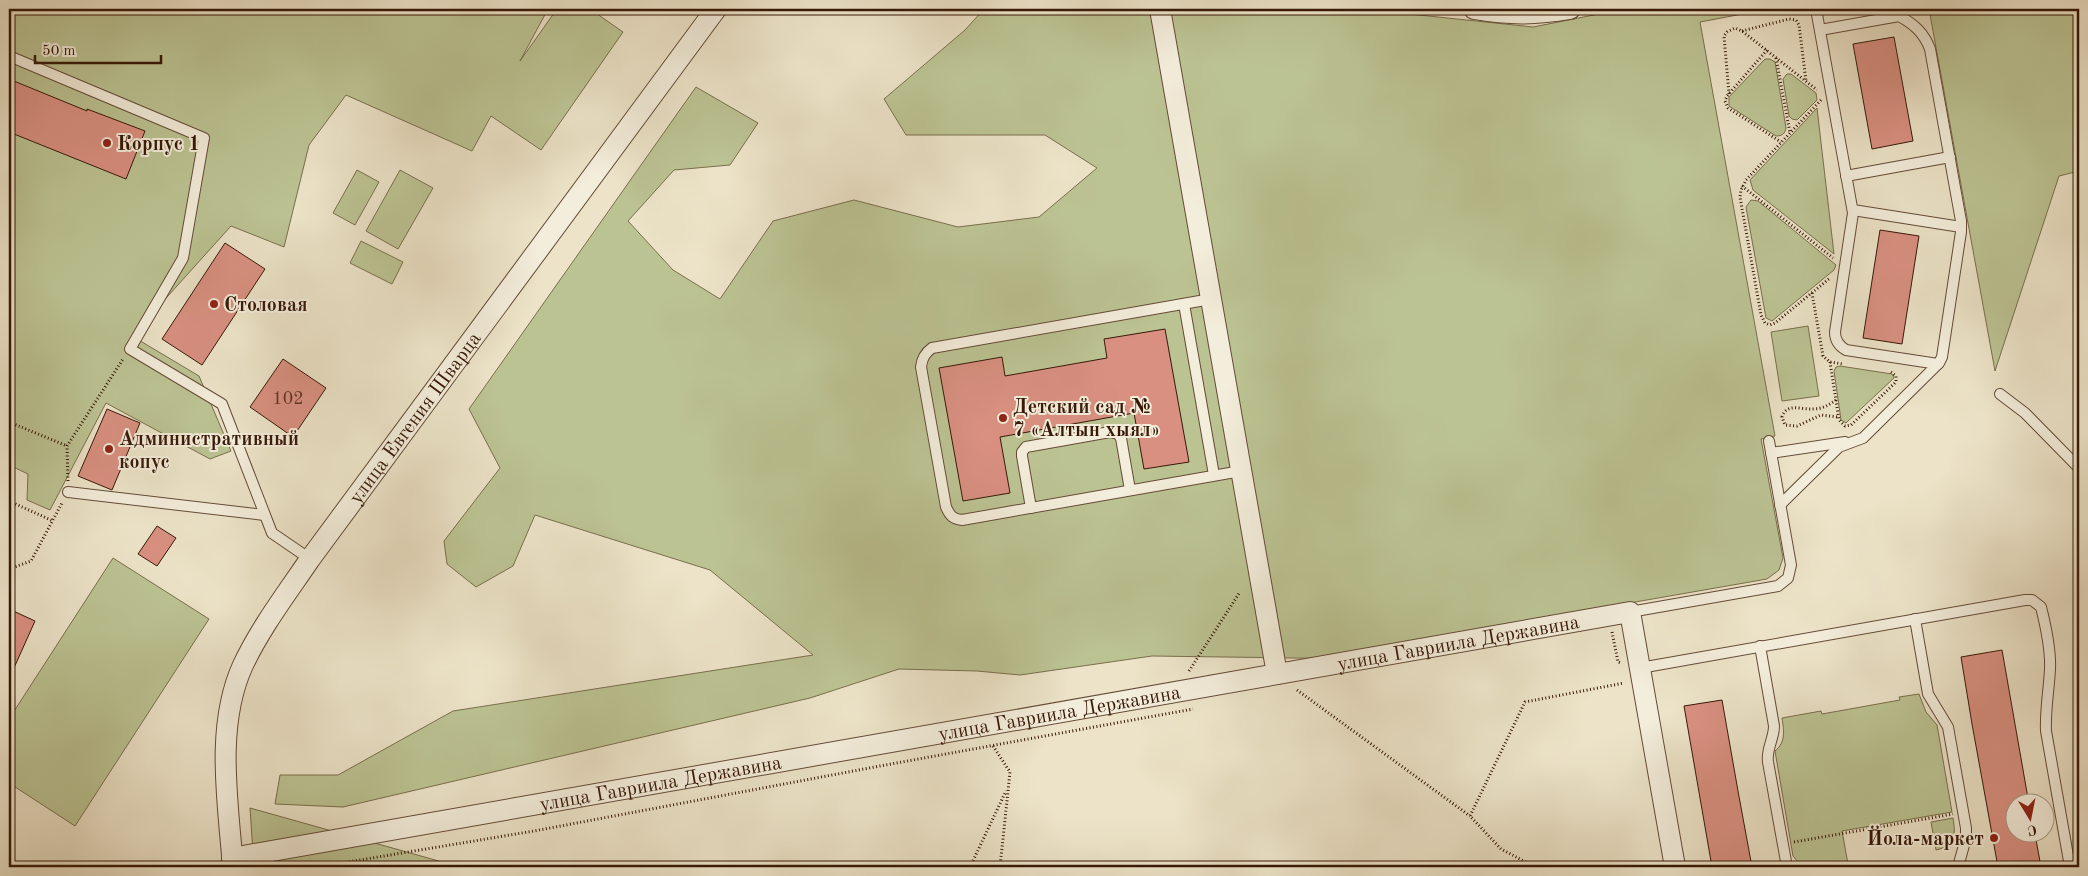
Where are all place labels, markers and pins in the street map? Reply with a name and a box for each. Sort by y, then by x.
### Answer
place label: Корпус 1 [117,135,200,155]
marker: Корпус 1 [101,137,113,149]
place label: Столовая [224,296,308,316]
marker: Столовая [208,298,220,310]
place label: Детский сад № 7 «Алтын хыял» [1013,398,1160,441]
marker: Детский сад № 7 «Алтын хыял» [997,412,1009,424]
place label: Административный копус [119,430,299,473]
marker: Административный копус [103,443,115,455]
place label: Йола-маркет [1867,825,1984,850]
marker: Йола-маркет [1988,832,2000,844]

